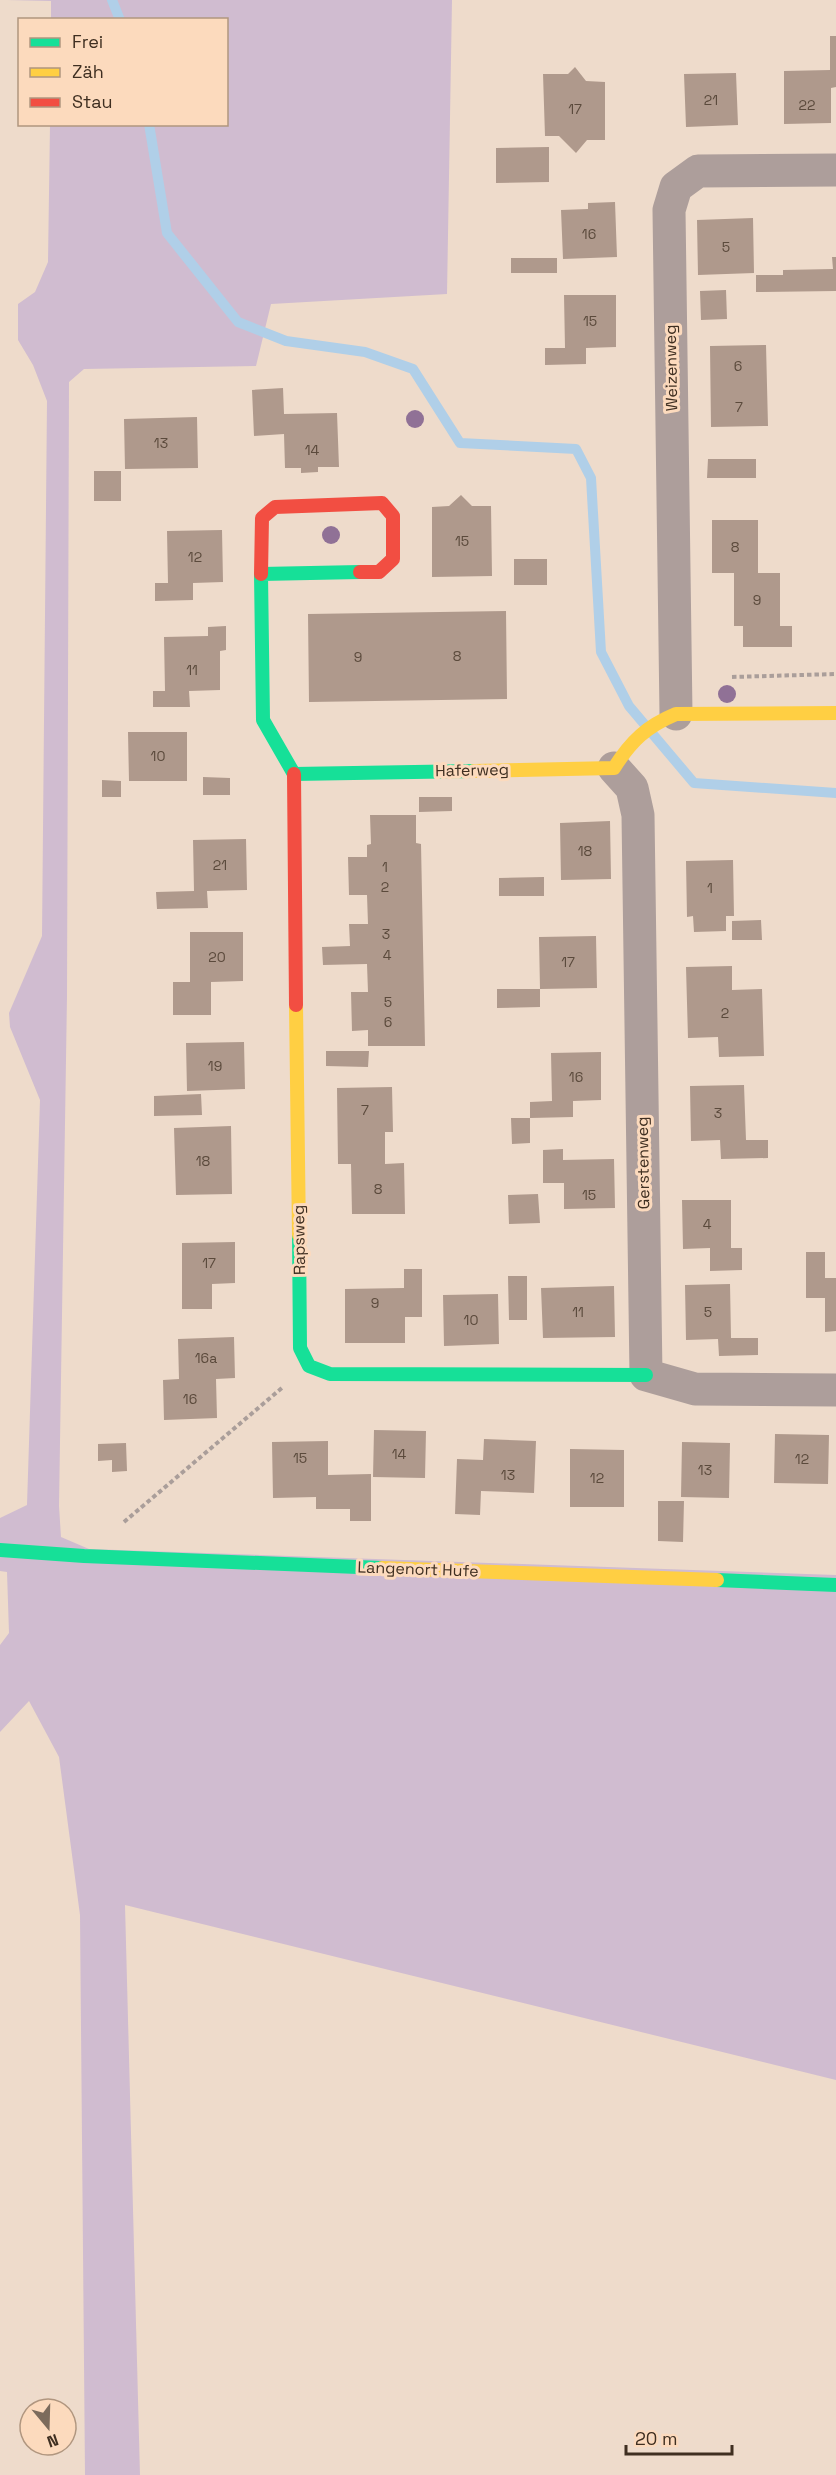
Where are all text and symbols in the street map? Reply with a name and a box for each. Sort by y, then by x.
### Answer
legend [18,18,228,126]
text: Frei [72,30,103,53]
text: Zäh [72,60,104,83]
text: Stau [72,90,112,113]
house number: 21 [704,91,718,109]
house number: 22 [799,96,815,114]
house number: 17 [568,100,582,118]
house number: 16 [582,225,596,243]
house number: 5 [722,238,730,256]
house number: 15 [583,312,597,330]
street label: Weizenweg [660,324,682,412]
house number: 6 [734,357,742,375]
house number: 7 [735,398,743,416]
house number: 13 [154,434,168,452]
house number: 14 [305,441,320,459]
house number: 15 [455,532,469,550]
house number: 8 [731,538,740,556]
house number: 12 [188,548,202,566]
house number: 9 [753,591,761,609]
house number: 8 [453,647,462,665]
house number: 9 [354,648,362,666]
house number: 11 [186,661,198,679]
house number: 10 [151,747,165,765]
street label: Haferweg [435,759,509,781]
house number: 18 [578,842,593,860]
house number: 21 [213,856,227,874]
house number: 1 [382,858,388,876]
house number: 2 [381,878,389,896]
house number: 1 [707,879,713,897]
house number: 3 [382,925,390,943]
house number: 4 [383,946,392,964]
house number: 20 [208,948,226,966]
house number: 17 [561,953,575,971]
house number: 5 [384,993,392,1011]
house number: 2 [721,1004,729,1022]
house number: 6 [384,1013,392,1031]
house number: 19 [208,1057,222,1075]
house number: 16 [569,1068,583,1086]
house number: 7 [361,1101,369,1119]
house number: 3 [714,1104,722,1122]
street label: Gerstenweg [632,1116,654,1210]
house number: 18 [196,1152,211,1170]
house number: 8 [374,1180,383,1198]
house number: 15 [582,1186,596,1204]
street label: Rapsweg [288,1205,310,1275]
house number: 4 [703,1215,712,1233]
house number: 17 [202,1254,216,1272]
house number: 9 [371,1294,379,1312]
house number: 11 [572,1303,584,1321]
house number: 5 [704,1303,712,1321]
house number: 10 [464,1311,478,1329]
house number: 16a [195,1349,217,1367]
house number: 16 [183,1390,197,1408]
house number: 14 [392,1445,407,1463]
house number: 15 [293,1449,307,1467]
house number: 12 [795,1450,809,1468]
house number: 13 [698,1461,712,1479]
house number: 13 [501,1466,515,1484]
house number: 12 [590,1469,604,1487]
street label: Langenort Hufe [357,1556,479,1582]
north arrow [18,2397,78,2457]
scale bar [626,2418,732,2456]
text: 20 m [635,2427,678,2450]
text: N [44,2429,61,2452]

